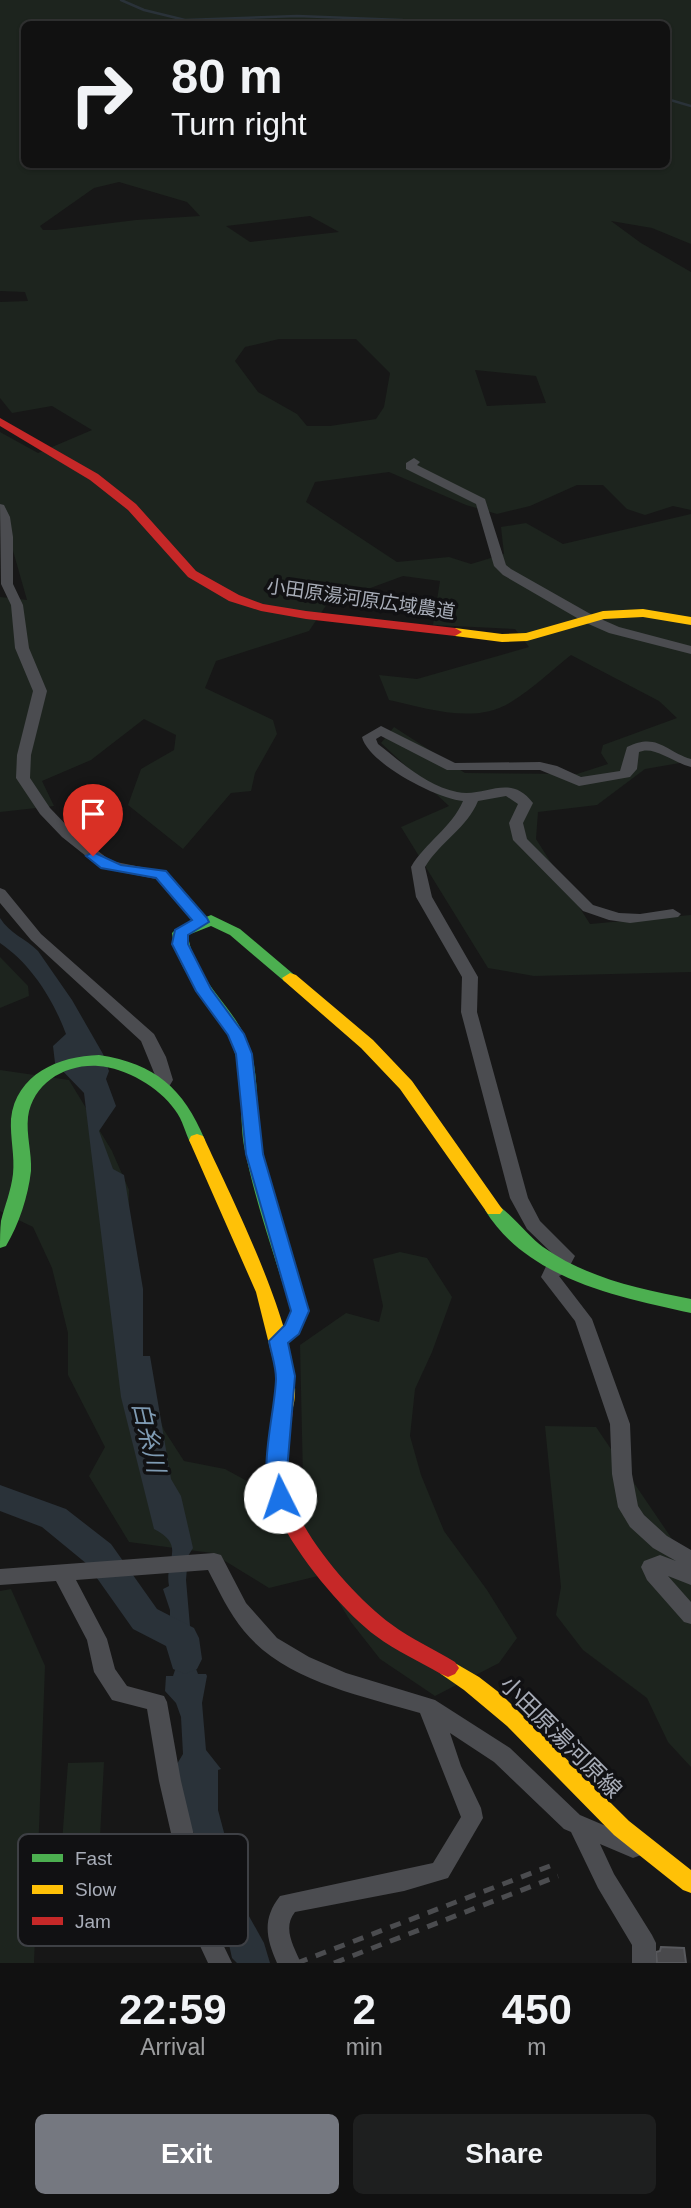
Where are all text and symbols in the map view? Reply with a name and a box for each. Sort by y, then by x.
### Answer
icon: right [56,49,147,140]
text: 80 m [171,49,283,103]
text: Turn right [171,106,307,142]
street label: 小田原湯河原広域農道 [265,575,457,623]
pin [63,784,123,856]
icon: arrive [74,795,112,833]
water label: 白糸川 [128,1399,171,1478]
position arrow [243,1460,317,1534]
street label: 小田原湯河原線 [495,1671,627,1803]
legend [18,1834,248,1946]
text: Fast [75,1848,113,1869]
text: Slow [75,1879,116,1900]
text: Jam [75,1911,111,1932]
text: 22:59 [119,1986,227,2033]
text: 2 [352,1986,376,2033]
text: 450 [502,1986,572,2033]
text: Arrival [140,2034,205,2060]
text: min [346,2034,383,2060]
text: m [527,2034,546,2060]
button: Exit [35,2114,339,2194]
button: Share [353,2114,656,2194]

